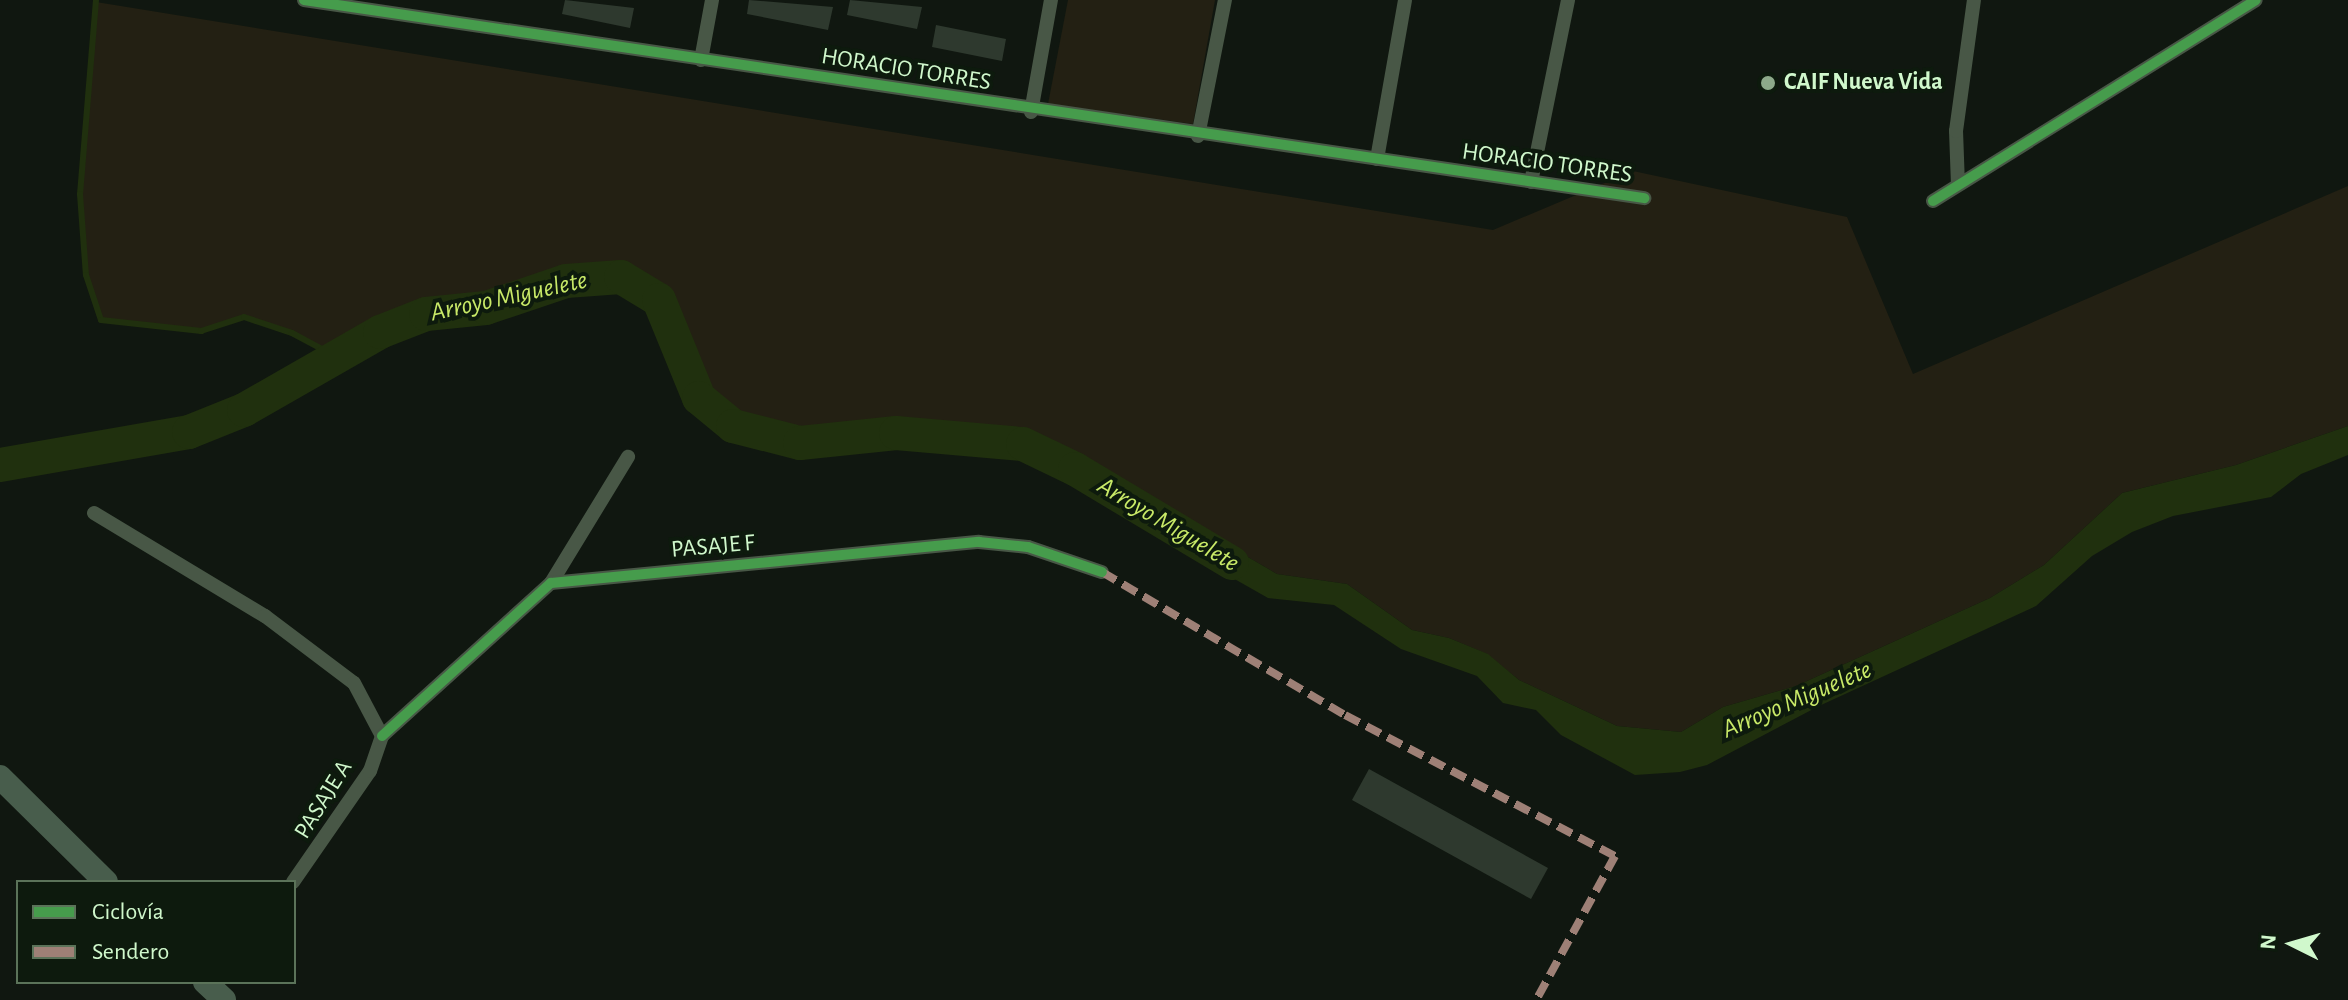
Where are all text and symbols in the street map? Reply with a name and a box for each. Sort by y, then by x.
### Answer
street label: HORACIO TORRES [819,42,993,98]
place label: CAIF Nueva Vida [1784,69,1943,97]
marker: CAIF Nueva Vida [1759,74,1777,92]
street label: HORACIO TORRES [1460,138,1634,190]
water label: Arroyo Miguelete [428,265,590,329]
water label: Arroyo Miguelete [1092,471,1244,579]
street label: PASAJE F [670,529,756,565]
water label: Arroyo Miguelete [1718,654,1876,746]
street label: PASAJE A [289,755,359,845]
legend [16,880,296,984]
text: Ciclovía [92,900,164,924]
north arrow [2252,904,2332,984]
text: N [2256,933,2280,950]
text: Sendero [92,940,169,964]

